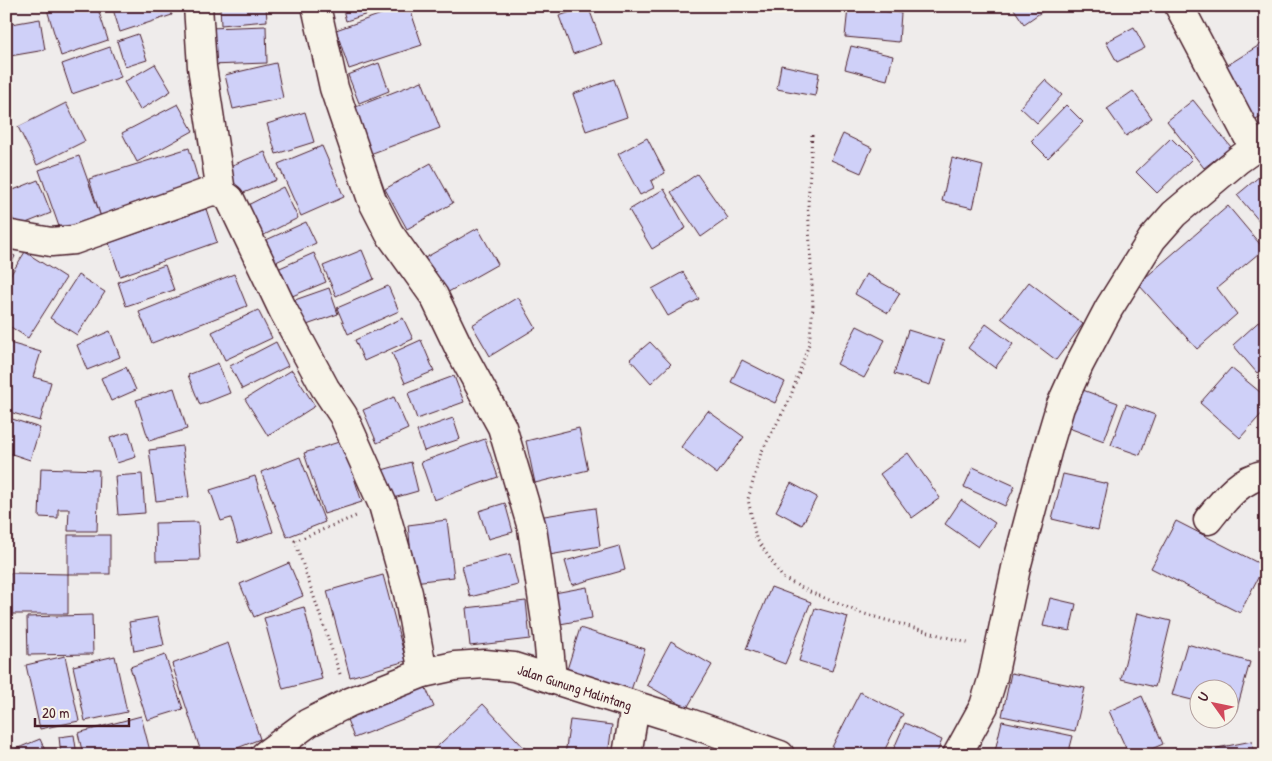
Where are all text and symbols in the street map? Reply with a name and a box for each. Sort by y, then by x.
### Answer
street label: Jalan Gunung Malintang [515,660,635,715]
north arrow [1190,678,1240,728]
text: U [1193,688,1213,705]
scale bar [35,696,129,728]
text: 20 m [42,702,69,723]

